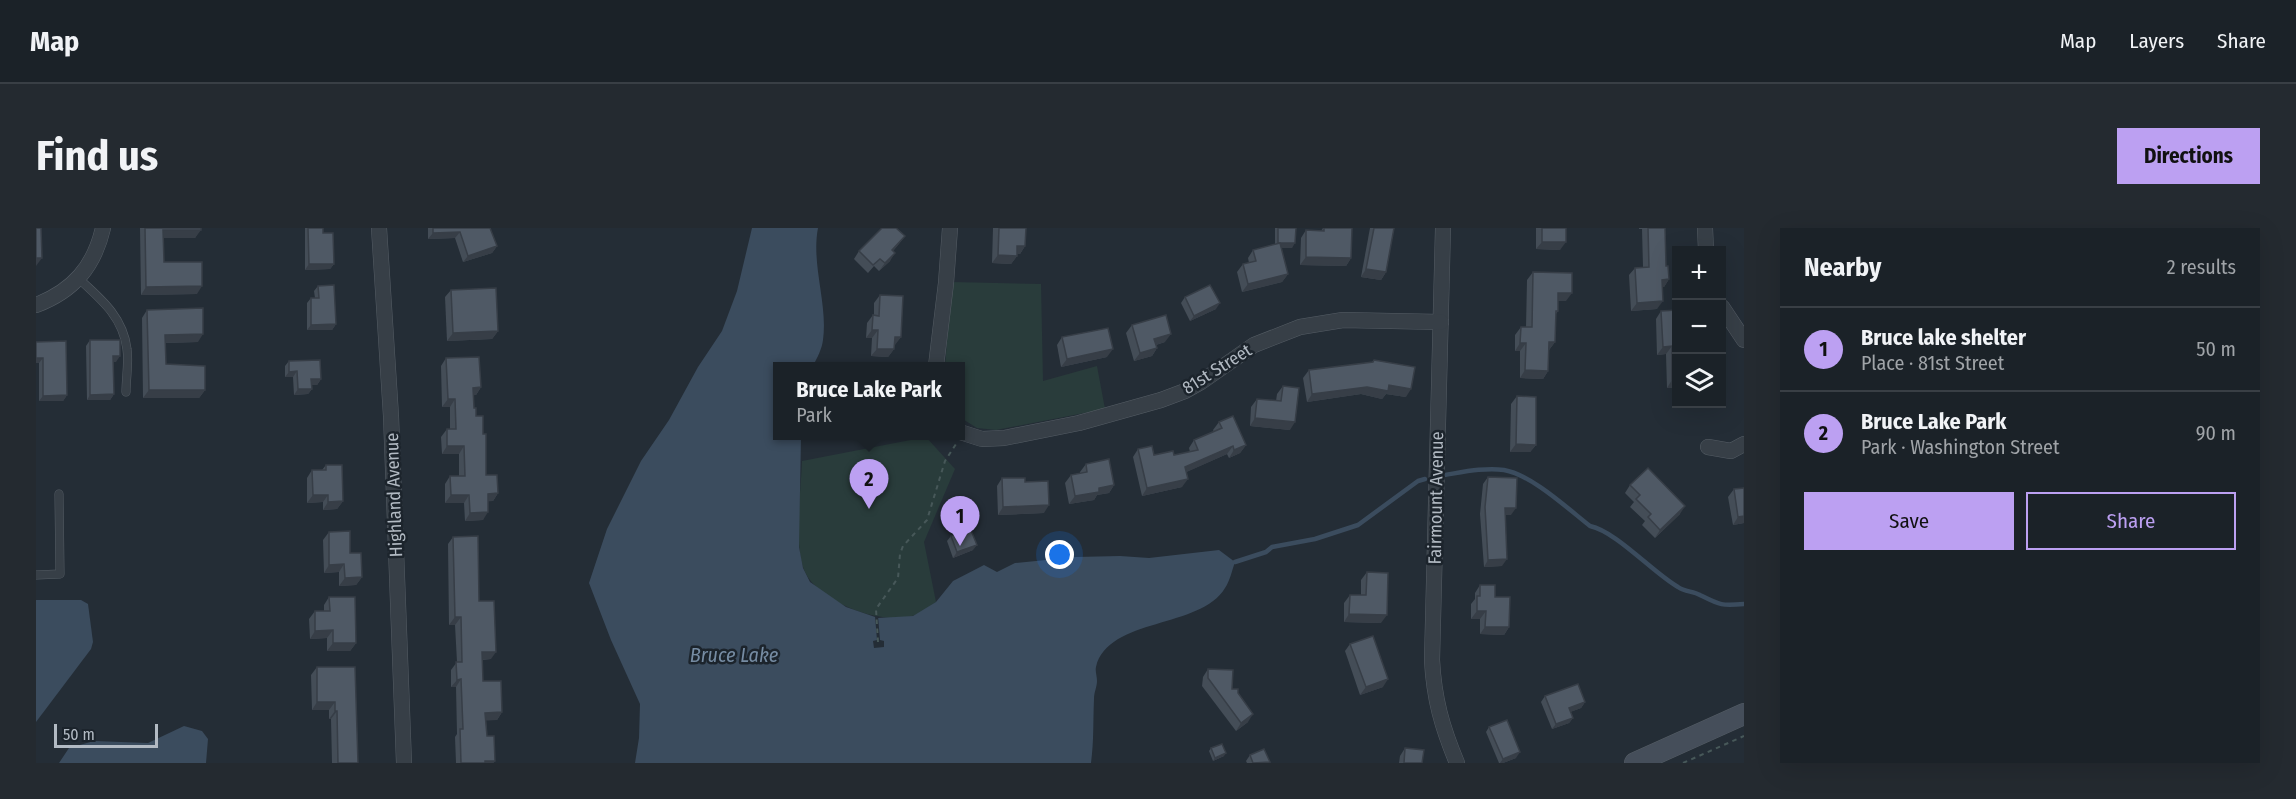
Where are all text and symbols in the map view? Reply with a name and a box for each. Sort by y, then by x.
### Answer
text: Map [30,25,79,58]
text: Map [2060,28,2096,54]
text: Layers [2129,28,2184,54]
text: Share [2217,28,2266,54]
button: Directions [2117,128,2260,184]
text: Find us [36,131,158,181]
map controls [1672,246,1726,408]
button: + [1672,246,1726,300]
text: Nearby [1804,252,1881,283]
text: 2 results [2167,255,2236,279]
button: − [1672,300,1726,354]
text: Bruce lake shelter [1861,324,2026,351]
text: 1 [1819,337,1828,361]
text: 50 m [2196,337,2236,361]
street label: 81st Street [1178,339,1256,399]
text: Place · 81st Street [1861,351,2004,375]
button: layers [1672,354,1726,408]
popup [773,362,965,440]
text: Bruce Lake Park [796,376,942,403]
text: Park [796,403,832,427]
text: Bruce Lake Park [1861,408,2006,435]
text: 2 [1819,421,1828,445]
text: 90 m [2196,421,2236,445]
street label: Fairmount Avenue [1424,431,1448,565]
street label: Highland Avenue [381,432,407,558]
text: Park · Washington Street [1861,435,2059,459]
pin: 2 [850,460,888,509]
button: Save [1804,492,2014,550]
button: Share [2026,492,2236,550]
pin: 1 [940,496,980,546]
your location [1045,540,1074,569]
water label: Bruce Lake [690,643,779,667]
scale bar [54,721,158,748]
text: 50 m [63,725,95,744]

